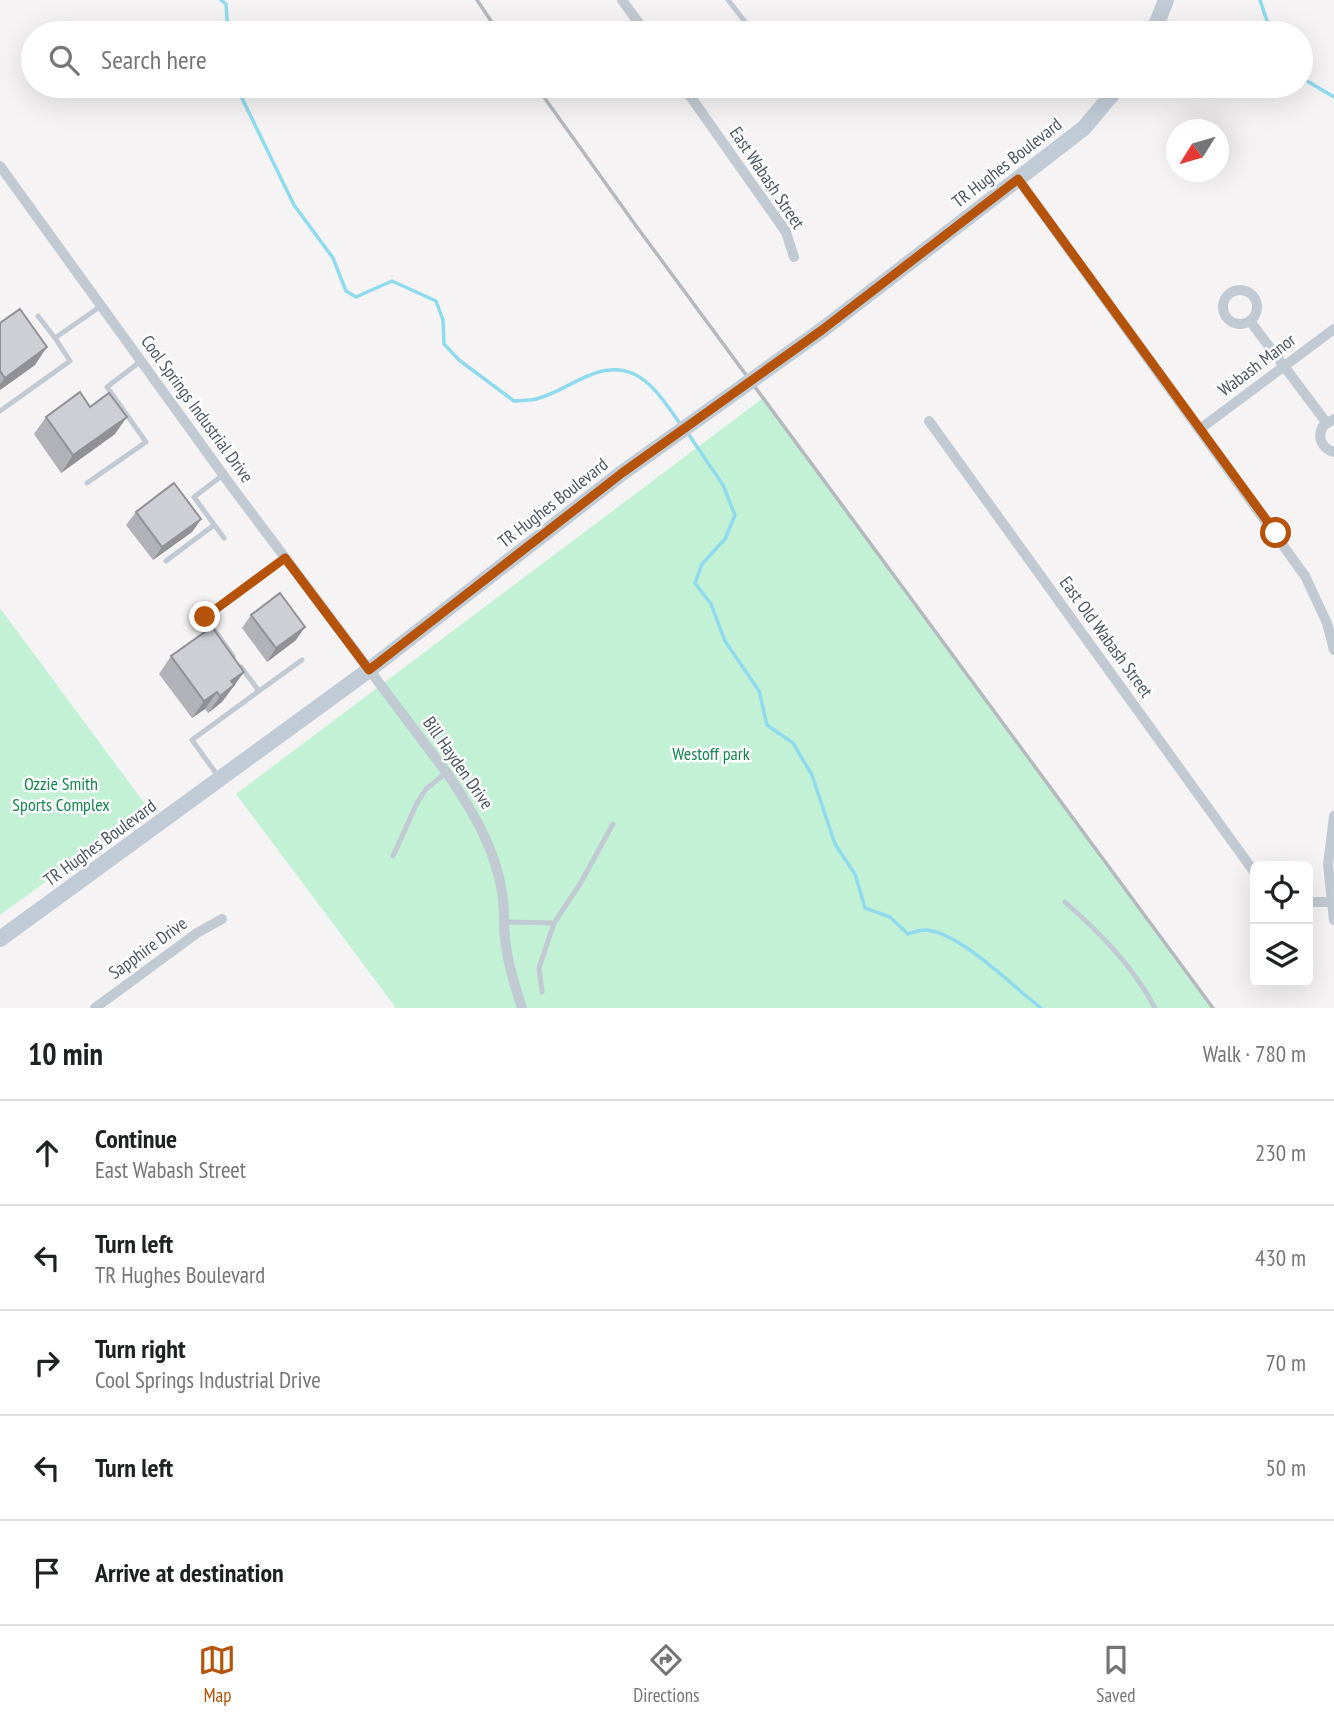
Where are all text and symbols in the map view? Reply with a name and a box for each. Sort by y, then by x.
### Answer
search box [21,21,1313,98]
icon: search [45,41,83,79]
text: Search here [101,43,207,76]
street label: TR Hughes Boulevard [947,113,1066,213]
north arrow [1166,119,1229,182]
street label: East Wabash Street [725,122,810,233]
street label: Wabash Manor [1214,328,1300,401]
street label: Cool Springs Industrial Drive [136,330,259,487]
street label: TR Hughes Boulevard [493,453,612,553]
route start [1260,517,1291,548]
street label: East Old Wabash Street [1055,572,1158,702]
route end [189,601,220,632]
street label: Bill Hayden Drive [418,712,499,813]
park label: Westoff park [672,742,750,765]
park label: Ozzie Smith Sports Complex [12,772,110,816]
street label: TR Hughes Boulevard [39,794,160,891]
map controls [1250,861,1313,987]
button: locate [1250,861,1313,924]
street label: Sapphire Drive [104,911,191,984]
button: layers [1250,924,1313,987]
text: 10 min [28,1034,103,1073]
text: Walk · 780 m [1203,1039,1306,1068]
text: Continue [95,1122,177,1155]
icon: ahead [28,1134,66,1172]
text: 230 m [1255,1138,1306,1167]
text: East Wabash Street [95,1155,246,1184]
text: Turn left [95,1227,173,1260]
icon: left [28,1239,66,1277]
text: 430 m [1255,1243,1306,1272]
text: TR Hughes Boulevard [95,1260,265,1289]
text: Turn right [95,1332,186,1365]
icon: right [28,1344,66,1382]
text: 70 m [1265,1348,1306,1377]
text: Cool Springs Industrial Drive [95,1365,321,1394]
icon: left [28,1449,66,1487]
text: Turn left [95,1451,173,1484]
text: 50 m [1265,1453,1306,1482]
icon: arrive [28,1554,66,1592]
text: Arrive at destination [95,1556,284,1589]
tab: Map [198,1641,236,1707]
tab: Directions [633,1641,699,1707]
tab: Saved [1096,1641,1136,1707]

